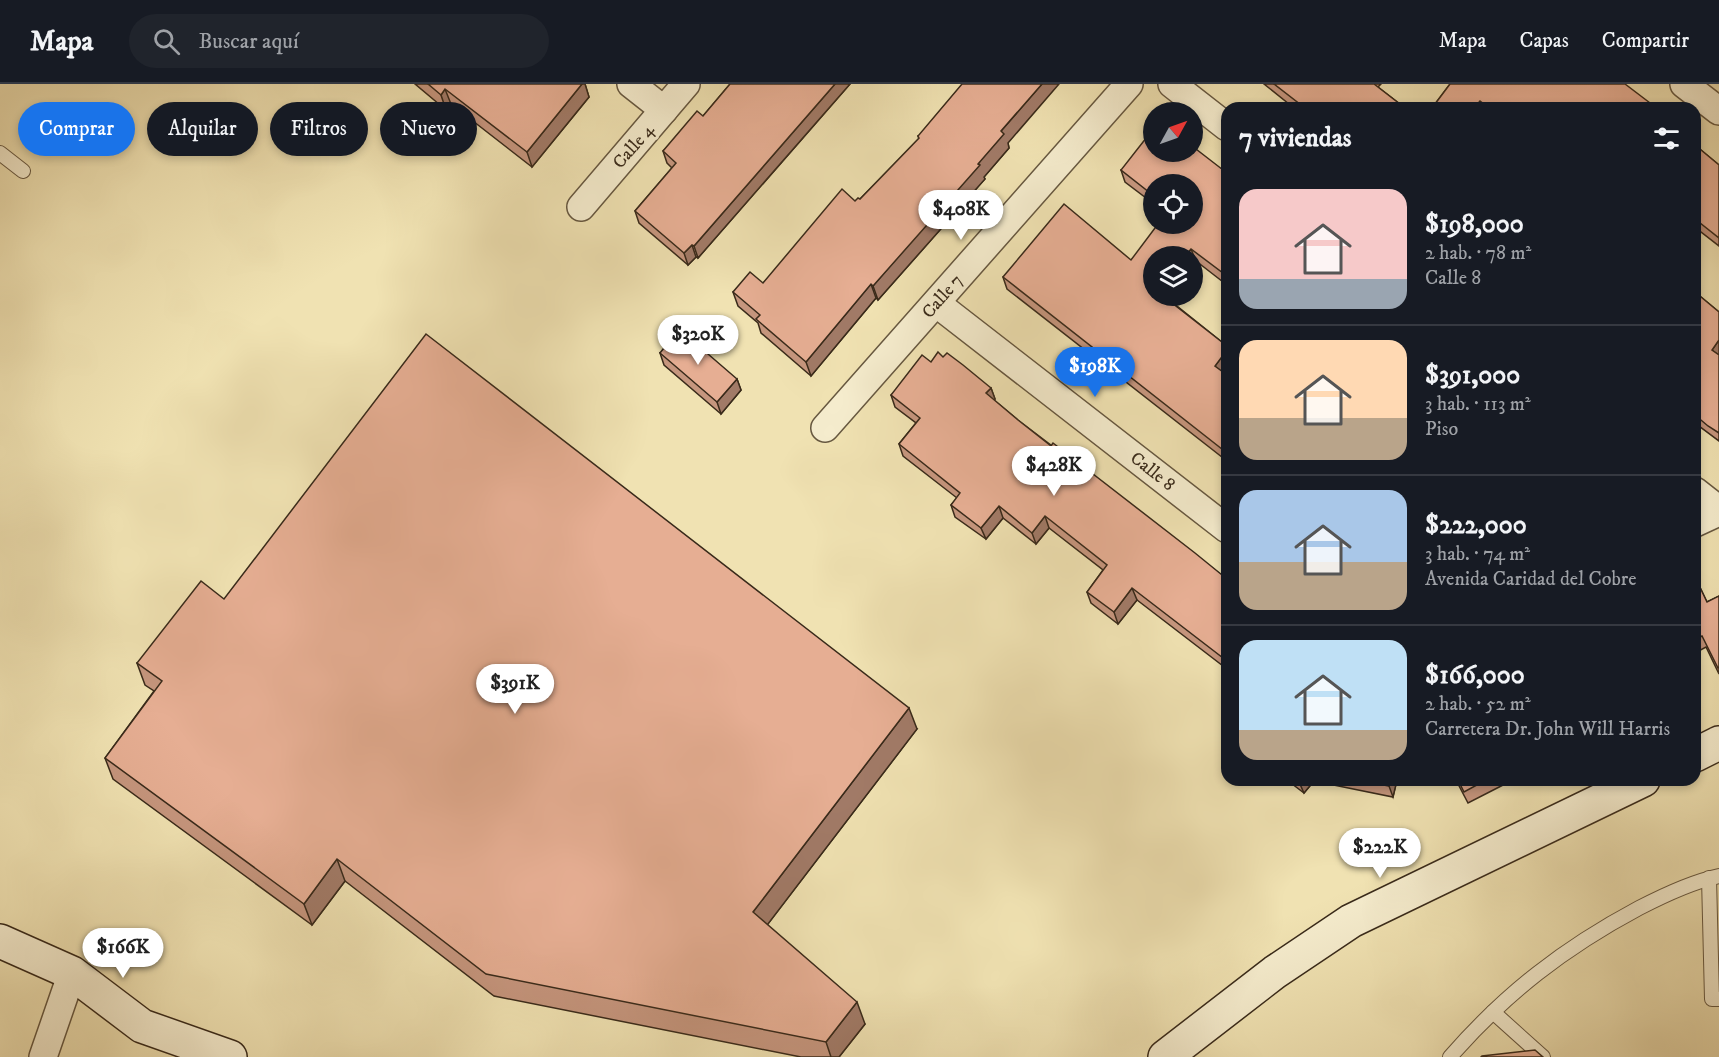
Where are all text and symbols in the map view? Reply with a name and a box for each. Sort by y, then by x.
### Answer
search box [129,14,549,68]
text: Mapa [30,24,93,59]
icon: search [150,25,183,58]
text: Buscar aquí [198,28,299,55]
text: Mapa [1439,28,1486,54]
text: Capas [1519,28,1569,54]
text: Compartir [1602,28,1689,54]
chip: Comprar [18,102,135,156]
chip: Alquilar [147,102,258,156]
chip: Filtros [270,102,368,156]
chip: Nuevo [380,102,477,156]
north arrow [1143,102,1203,162]
map controls [1143,102,1203,306]
street label: Calle 4 [608,119,660,174]
text: 7 viviendas [1239,122,1352,155]
icon: filters [1650,122,1683,155]
button: locate [1143,174,1203,234]
pin: $408K [919,190,1003,241]
text: $408K [932,197,990,222]
text: $198,000 [1425,208,1524,241]
icon: home [1287,213,1359,285]
text: 2 hab. · 78 m² [1425,241,1531,266]
button: layers [1143,246,1203,306]
text: Calle 8 [1425,266,1481,291]
street label: Calle 7 [918,270,968,323]
pin: $320K [656,315,740,366]
text: $320K [671,322,725,347]
pin: $198K [1053,347,1137,398]
text: $198K [1069,354,1121,379]
text: $391,000 [1425,359,1520,392]
icon: home [1287,364,1359,436]
text: 3 hab. · 113 m² [1425,392,1531,417]
text: Piso [1425,417,1458,442]
pin: $428K [1012,446,1096,497]
street label: Calle 8 [1126,448,1179,496]
text: $428K [1026,453,1082,478]
text: $222,000 [1425,509,1527,542]
icon: home [1287,514,1359,586]
text: 3 hab. · 74 m² [1425,542,1530,567]
text: Avenida Caridad del Cobre [1425,567,1636,592]
text: $166,000 [1425,659,1525,692]
pin: $391K [473,664,557,715]
icon: home [1287,664,1359,736]
text: $391K [490,671,540,696]
text: 2 hab. · 52 m² [1425,692,1531,717]
text: Carretera Dr. John Will Harris [1425,717,1670,742]
pin: $222K [1338,828,1422,879]
text: $222K [1353,835,1407,860]
pin: $166K [81,928,165,979]
text: $166K [96,935,150,960]

